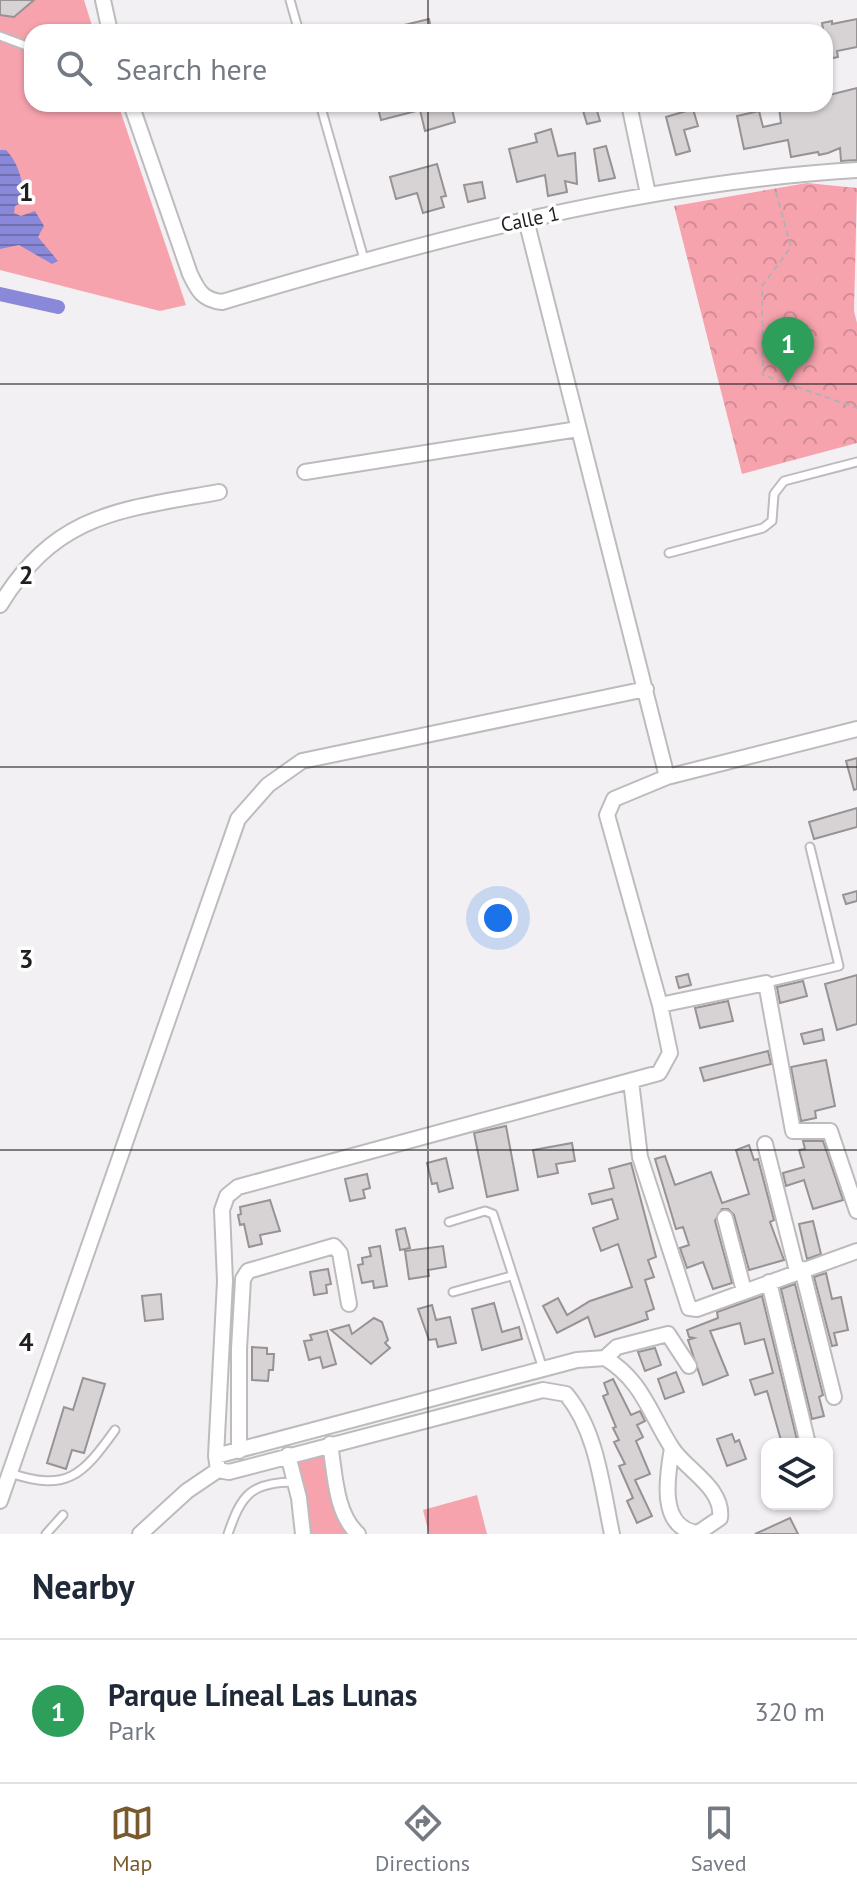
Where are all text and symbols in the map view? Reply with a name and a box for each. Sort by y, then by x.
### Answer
search box [24,24,833,112]
icon: search [52,46,96,90]
text: Search here [116,49,267,88]
text: 1 [19,175,33,208]
street label: Calle 1 [498,200,562,238]
pin: 1 [762,317,814,383]
text: 2 [19,558,33,591]
your location [478,898,518,938]
text: 3 [19,942,33,975]
text: 4 [19,1325,34,1358]
map controls [761,1438,833,1510]
button: layers [761,1438,833,1510]
text: Nearby [32,1564,134,1608]
text: Parque Líneal Las Lunas [108,1675,417,1714]
text: 1 [51,1695,65,1728]
text: 320 m [754,1695,825,1728]
text: Park [108,1714,156,1747]
tab: Map [110,1801,154,1877]
tab: Directions [375,1801,470,1877]
tab: Saved [691,1801,747,1877]

